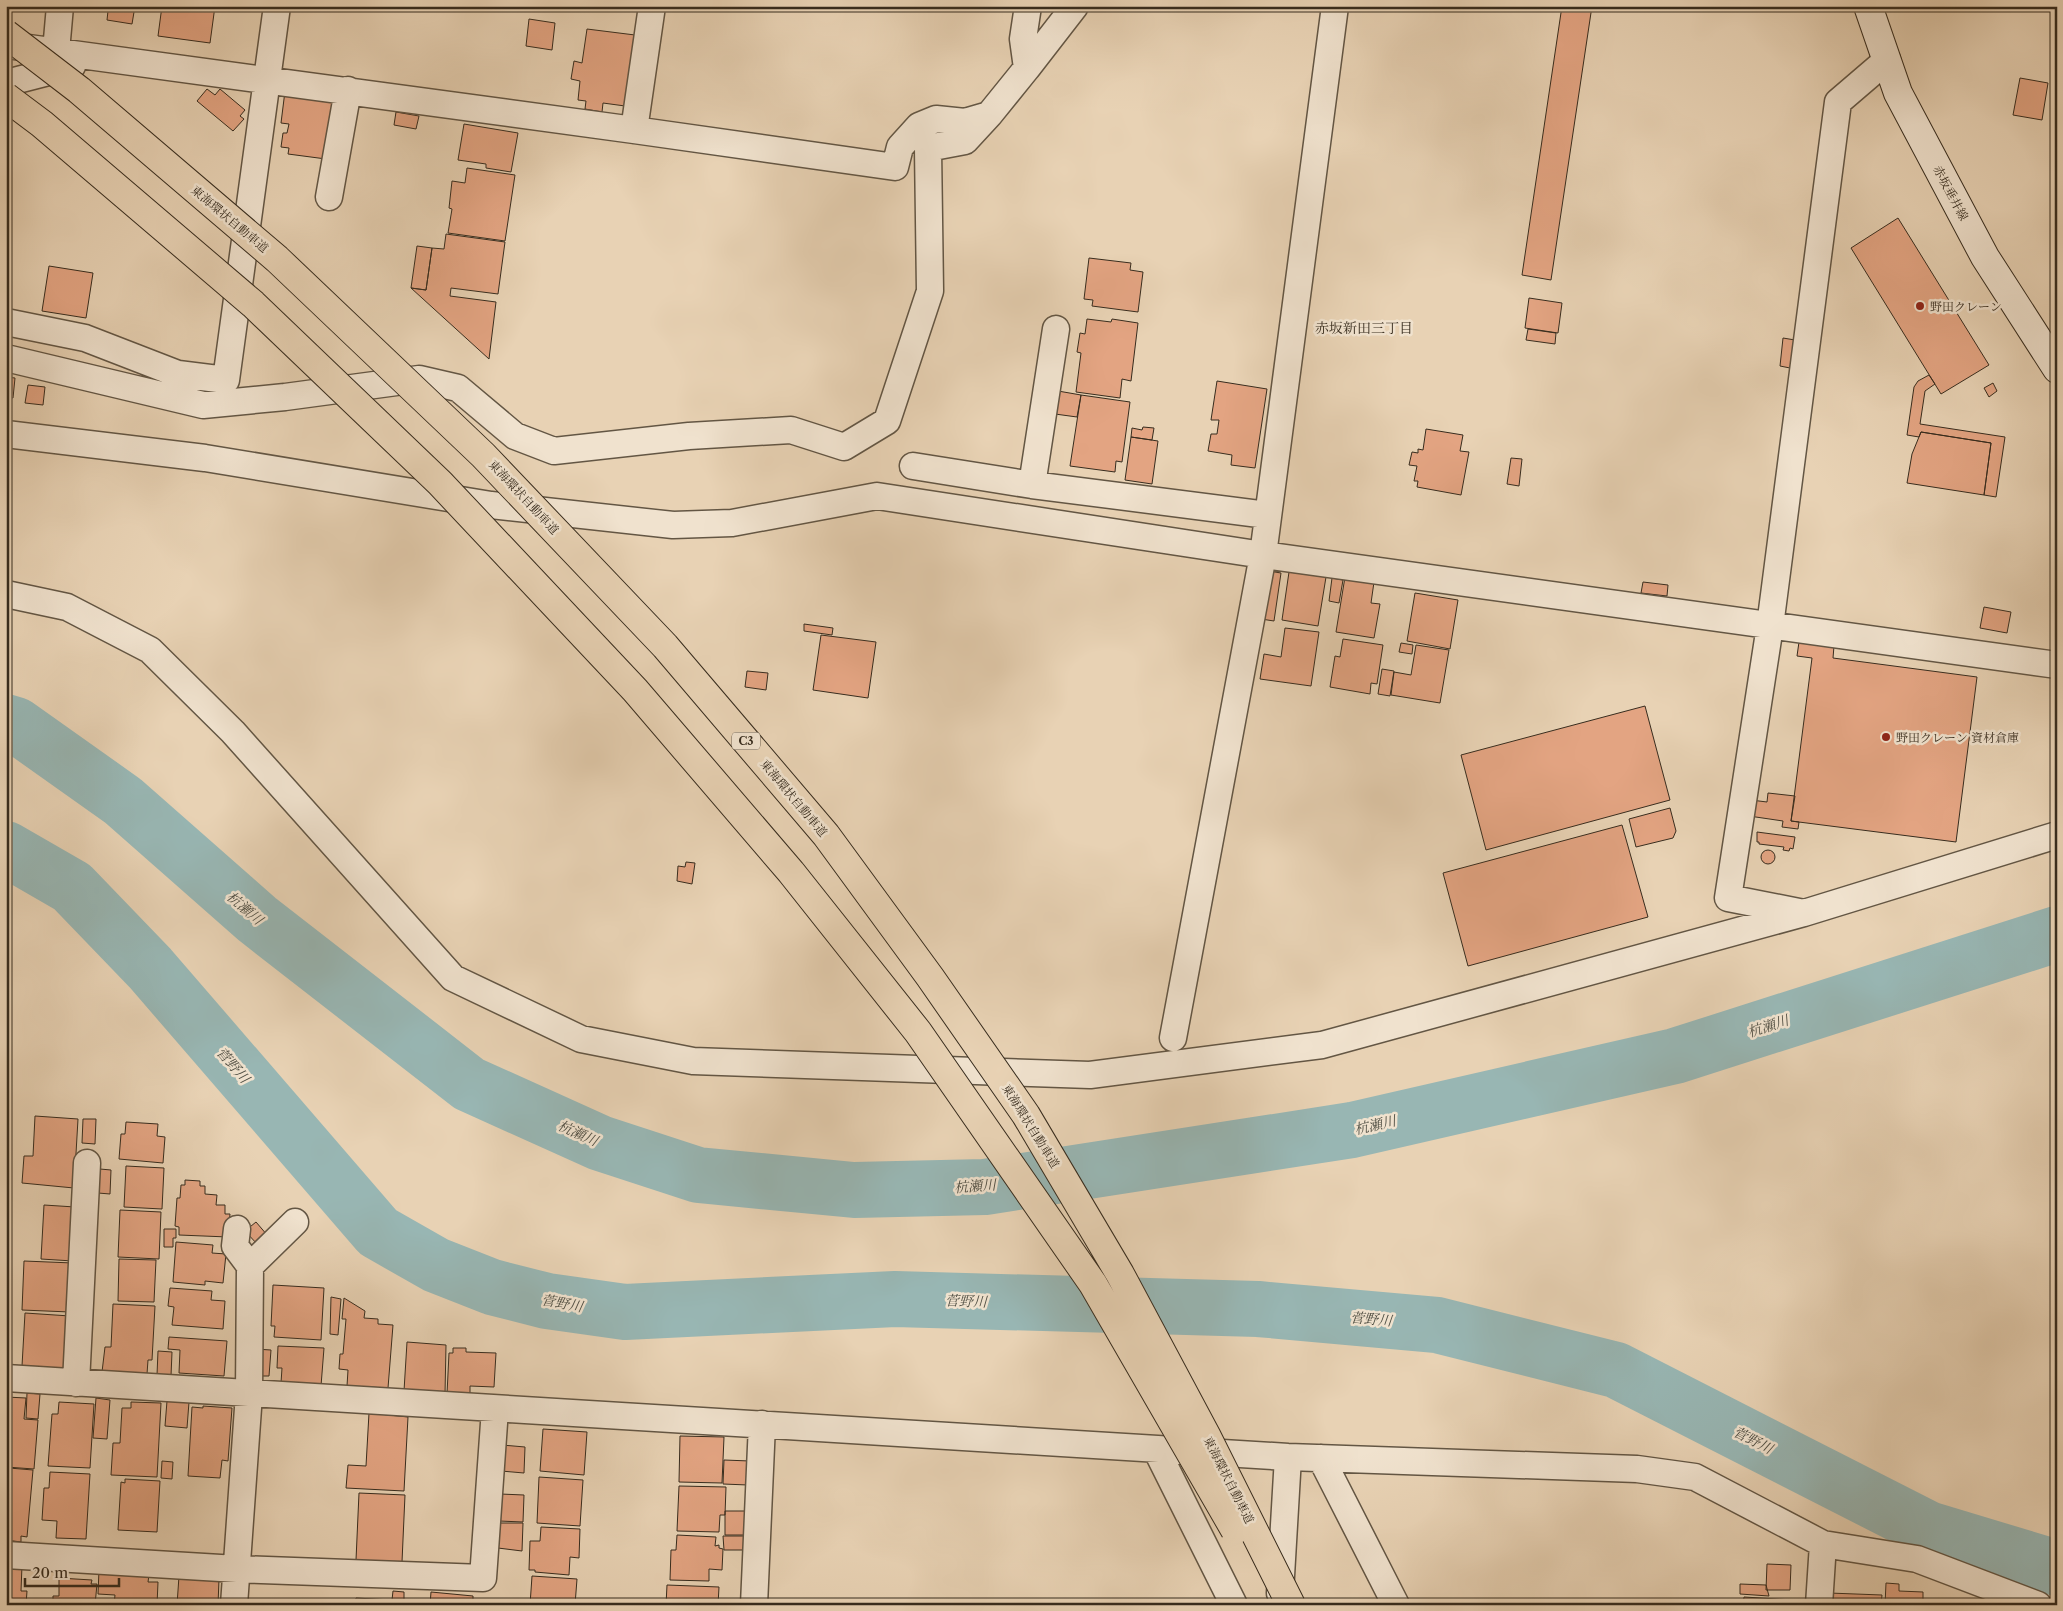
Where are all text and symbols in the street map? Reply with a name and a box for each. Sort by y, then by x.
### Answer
street label: 赤坂垂井線 [1930,163,1972,223]
street label: 東海環状自動車道 [188,182,272,256]
place label: 野田クレーン [1930,299,2002,314]
marker: 野田クレーン [1914,300,1926,312]
district label: 赤坂新田三丁目 [1315,319,1413,337]
street label: 東海環状自動車道 [486,457,562,537]
place label: 野田クレーン 資材倉庫 [1896,730,2019,745]
marker: 野田クレーン 資材倉庫 [1880,731,1892,743]
road number: C3 [732,732,760,749]
street label: 東海環状自動車道 [757,756,831,840]
water label: 杭瀬川 [223,887,268,930]
water label: 杭瀬川 [1745,1010,1793,1041]
water label: 菅野川 [212,1043,255,1088]
street label: 東海環状自動車道 [999,1081,1063,1171]
water label: 杭瀬川 [1353,1111,1399,1138]
water label: 杭瀬川 [555,1116,603,1151]
water label: 杭瀬川 [953,1175,999,1196]
water label: 菅野川 [540,1290,586,1316]
water label: 菅野川 [945,1291,989,1311]
water label: 菅野川 [1349,1308,1395,1330]
water label: 菅野川 [1730,1422,1778,1458]
street label: 東海環状自動車道 [1201,1434,1257,1526]
scale bar [25,1556,119,1588]
text: 20 m [32,1563,68,1582]

